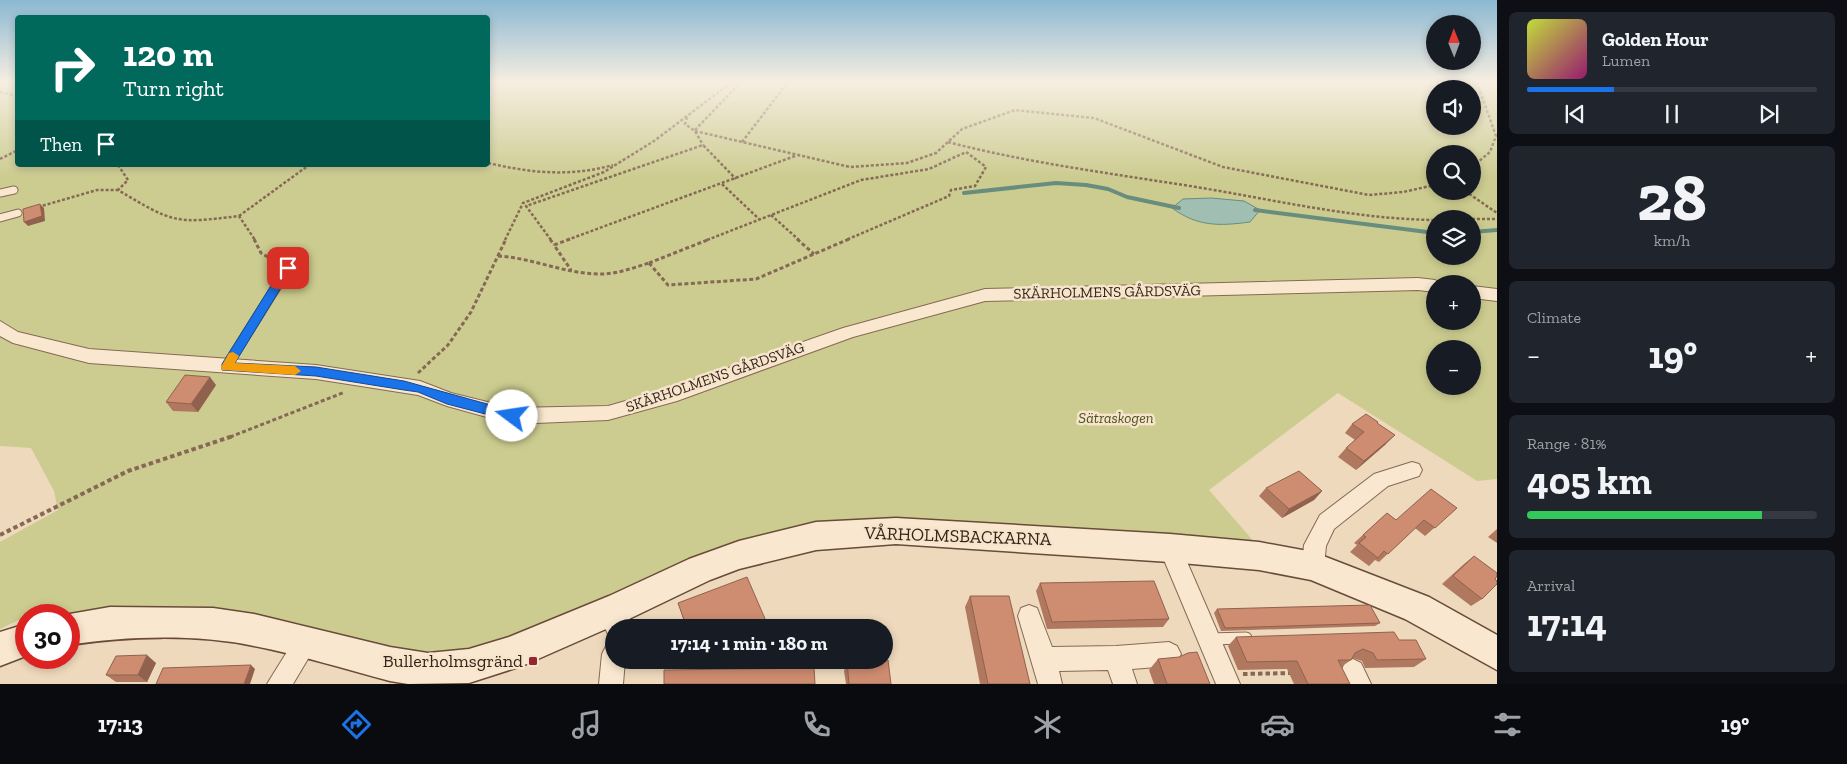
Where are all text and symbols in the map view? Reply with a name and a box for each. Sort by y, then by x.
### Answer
north arrow [1426,15,1481,70]
map controls [1426,15,1481,395]
text: Golden Hour [1602,28,1709,51]
text: 120 m [123,33,213,75]
icon: right [40,35,105,100]
text: Lumen [1602,51,1650,70]
text: Turn right [123,75,224,102]
button: sound [1426,80,1481,135]
icon: previous [1561,100,1589,128]
icon: pause [1658,100,1686,128]
icon: next [1755,100,1783,128]
icon: arrive [92,130,120,158]
text: Then [40,133,82,156]
button: search [1426,145,1481,200]
text: 28 [1637,159,1707,237]
button: layers [1426,210,1481,265]
text: km/h [1654,231,1690,250]
pin [267,247,309,289]
icon: arrive [274,254,302,282]
button: + [1426,275,1481,330]
street label: SKÄRHOLMENS GÅRDSVÄG [1013,281,1201,303]
text: Climate [1527,308,1581,327]
text: 19° [1648,332,1697,378]
street label: SKÄRHOLMENS GÅRDSVÄG [623,338,807,416]
text: − [1527,339,1540,372]
text: + [1805,339,1817,372]
button: − [1426,340,1481,395]
position arrow [485,389,537,441]
park label: Sätraskogen [1078,409,1154,427]
text: Range · 81% [1527,434,1607,453]
text: 405 km [1527,458,1652,504]
street label: VÅRHOLMSBACKARNA [863,522,1052,550]
text: Arrival [1527,576,1575,595]
text: 17:14 [1527,600,1607,646]
speed limit sign: 30 [15,604,80,669]
text: 17:14 · 1 min · 180 m [671,632,827,655]
place label: Bullerholmsgränd [383,650,523,672]
marker: Bullerholmsgränd [527,655,539,667]
icon: directions [339,707,374,742]
icon: music [569,707,604,742]
icon: phone [799,707,834,742]
icon: climate [1030,707,1065,742]
icon: car [1260,707,1295,742]
icon: filters [1490,707,1525,742]
text: 17:13 [98,711,143,738]
text: 19° [1721,711,1749,738]

